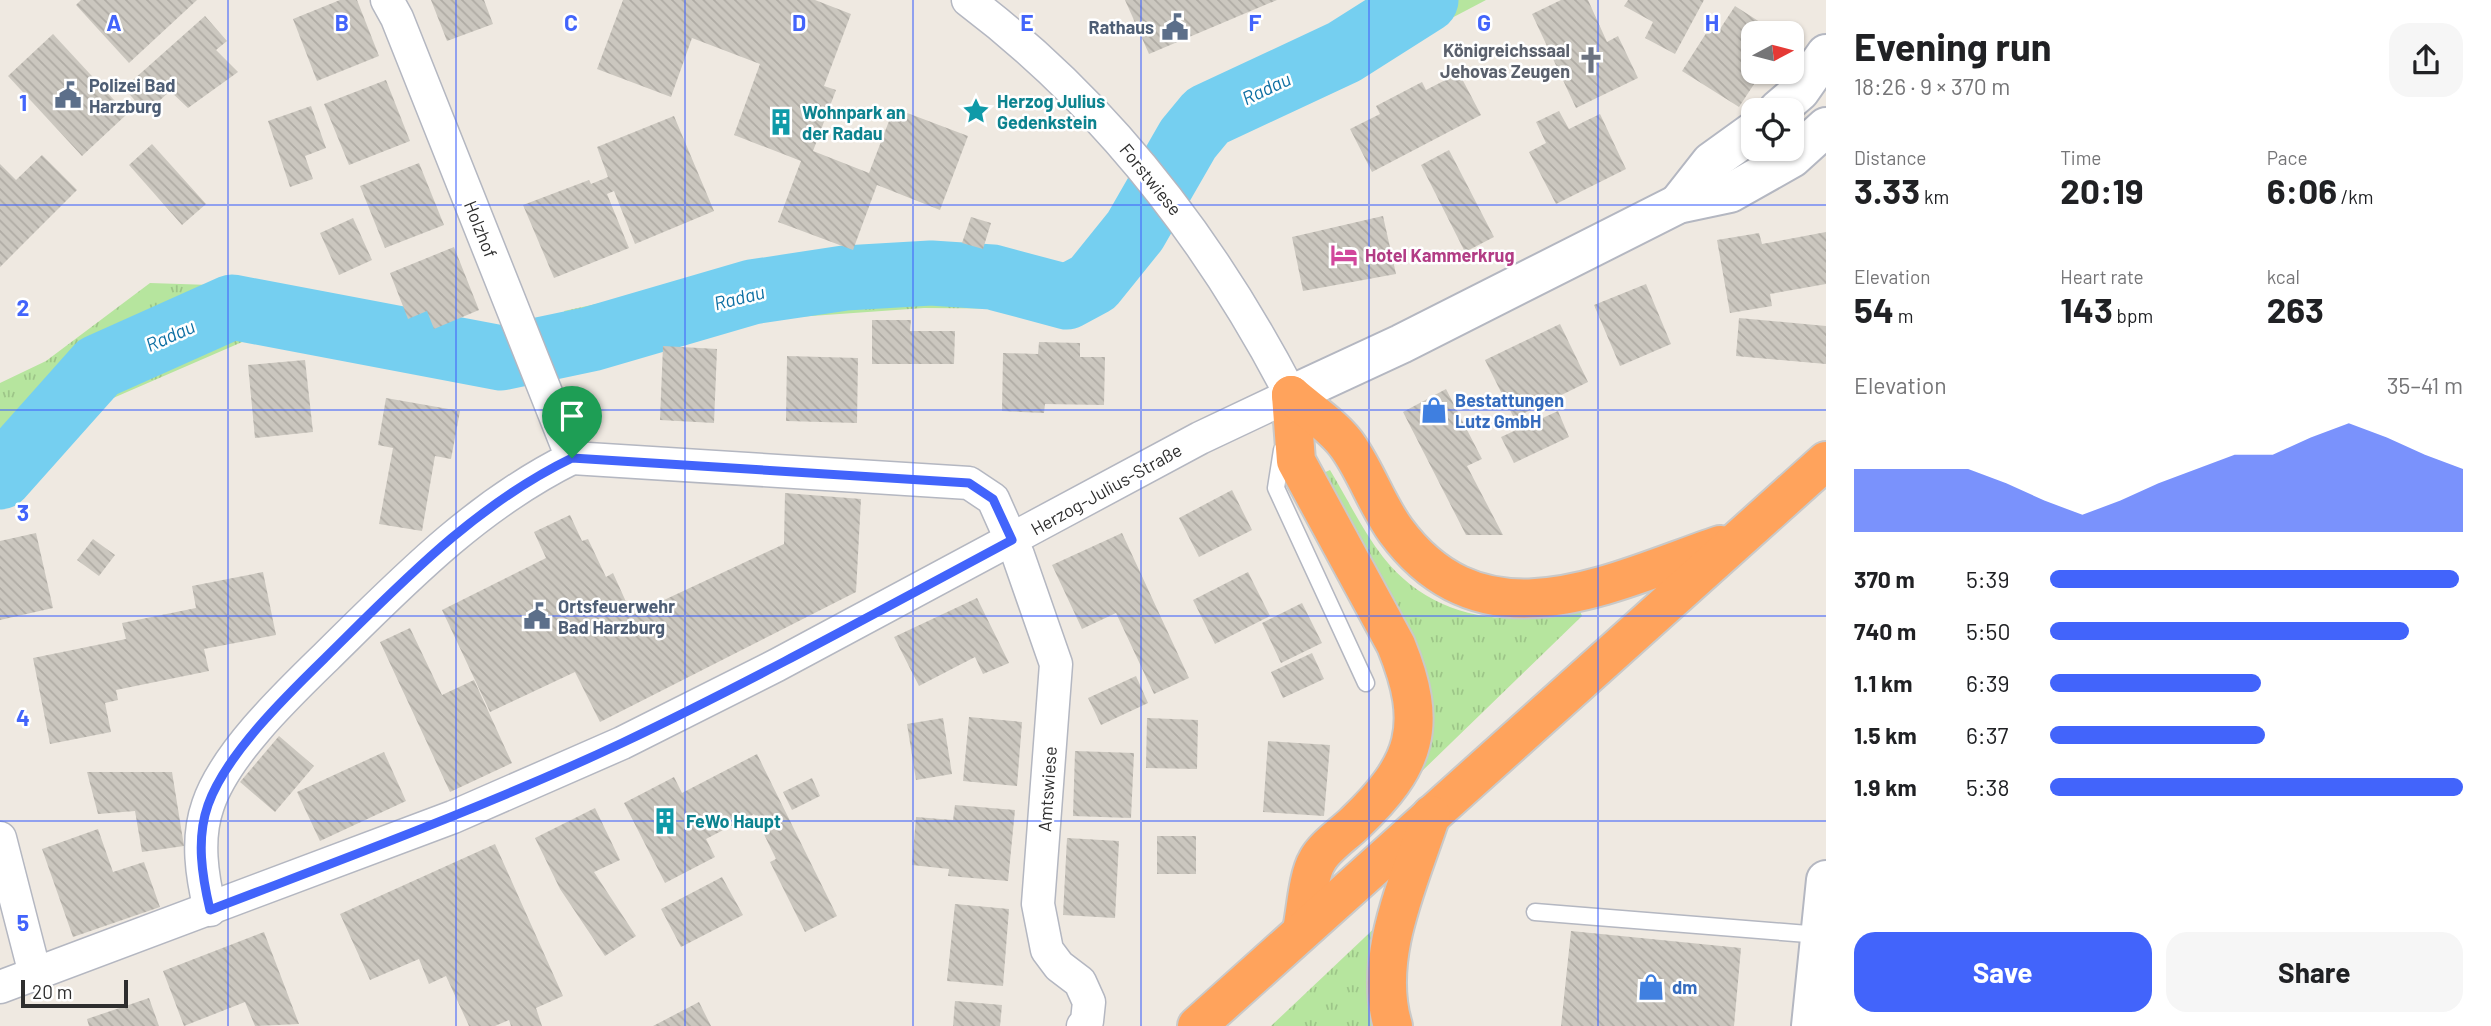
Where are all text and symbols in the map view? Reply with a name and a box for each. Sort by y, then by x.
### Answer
text: A [106,8,122,36]
text: B [335,8,349,36]
text: C [564,8,578,36]
text: D [792,8,806,36]
text: E [1020,8,1034,36]
text: F [1249,8,1262,36]
text: G [1477,8,1491,36]
text: H [1705,8,1719,36]
public building icon: Rathaus [1160,12,1190,42]
place label: Rathaus [1089,16,1154,38]
north arrow [1741,21,1804,84]
map controls [1741,21,1804,161]
text: Evening run [1854,23,2052,69]
button: share [2389,23,2463,97]
place label: Königreichssaal Jehovas Zeugen [1440,39,1570,82]
church icon: Königreichssaal Jehovas Zeugen [1576,45,1606,75]
water label: Radau [1238,67,1294,109]
text: 18:26 · 9 × 370 m [1854,72,2010,100]
place label: Polizei Bad Harzburg [89,74,175,117]
public building icon: Polizei Bad Harzburg [53,80,83,110]
text: 1 [19,88,27,116]
place label: Herzog Julius Gedenkstein [997,90,1105,133]
place icon: Herzog Julius Gedenkstein [961,96,991,126]
button: locate [1741,98,1804,161]
place label: Wohnpark an der Radau [802,101,906,144]
building icon: Wohnpark an der Radau [766,107,796,137]
street label: Forstwiese [1115,139,1187,219]
text: Distance [1854,146,1926,169]
text: Time [2060,146,2101,169]
text: Pace [2267,146,2308,169]
text: 3.33 [1854,169,1920,211]
text: 20:19 [2060,169,2144,211]
text: 6:06 [2267,169,2337,211]
text: km [1920,185,1949,208]
text: /km [2337,185,2374,208]
street label: Holzhof [460,197,502,261]
hotel icon: Hotel Kammerkrug [1329,240,1359,270]
place label: Hotel Kammerkrug [1365,244,1514,266]
text: Elevation [1854,265,1931,288]
text: Heart rate [2060,265,2144,288]
text: kcal [2267,265,2300,288]
water label: Radau [711,280,767,314]
text: 54 [1854,288,1894,330]
text: 143 [2060,288,2113,330]
text: 263 [2267,288,2324,330]
text: 2 [17,293,29,321]
text: m [1894,304,1914,327]
text: bpm [2113,304,2153,327]
water label: Radau [142,314,198,356]
text: Elevation [1854,371,1947,399]
text: 35–41 m [2387,371,2463,399]
pin [542,386,602,458]
place label: Bestattungen Lutz GmbH [1455,389,1564,432]
shop icon: Bestattungen Lutz GmbH [1419,395,1449,425]
icon: arrive [553,397,591,435]
street label: Herzog-Julius-Straße [1027,438,1185,540]
text: 3 [17,498,29,526]
text: 370 m [1854,565,1915,593]
text: 5:39 [1966,565,2009,593]
place label: Ortsfeuerwehr Bad Harzburg [558,595,675,638]
public building icon: Ortsfeuerwehr Bad Harzburg [522,601,552,631]
text: 740 m [1854,617,1916,645]
text: 5:50 [1966,617,2010,645]
text: 1.1 km [1854,669,1913,697]
text: 6:39 [1966,669,2009,697]
text: 4 [16,703,30,731]
text: 1.5 km [1854,721,1917,749]
text: 6:37 [1966,721,2008,749]
street label: Amtswiese [1033,745,1061,833]
text: 1.9 km [1854,773,1917,801]
text: 5:38 [1966,773,2009,801]
building icon: FeWo Haupt [650,806,680,836]
place label: FeWo Haupt [686,810,781,832]
text: 5 [17,908,29,936]
button: Save [1854,932,2152,1012]
button: Share [2166,932,2463,1012]
shop icon: dm [1636,972,1666,1002]
place label: dm [1672,976,1697,998]
scale bar [21,977,128,1009]
text: 20 m [32,980,72,1003]

